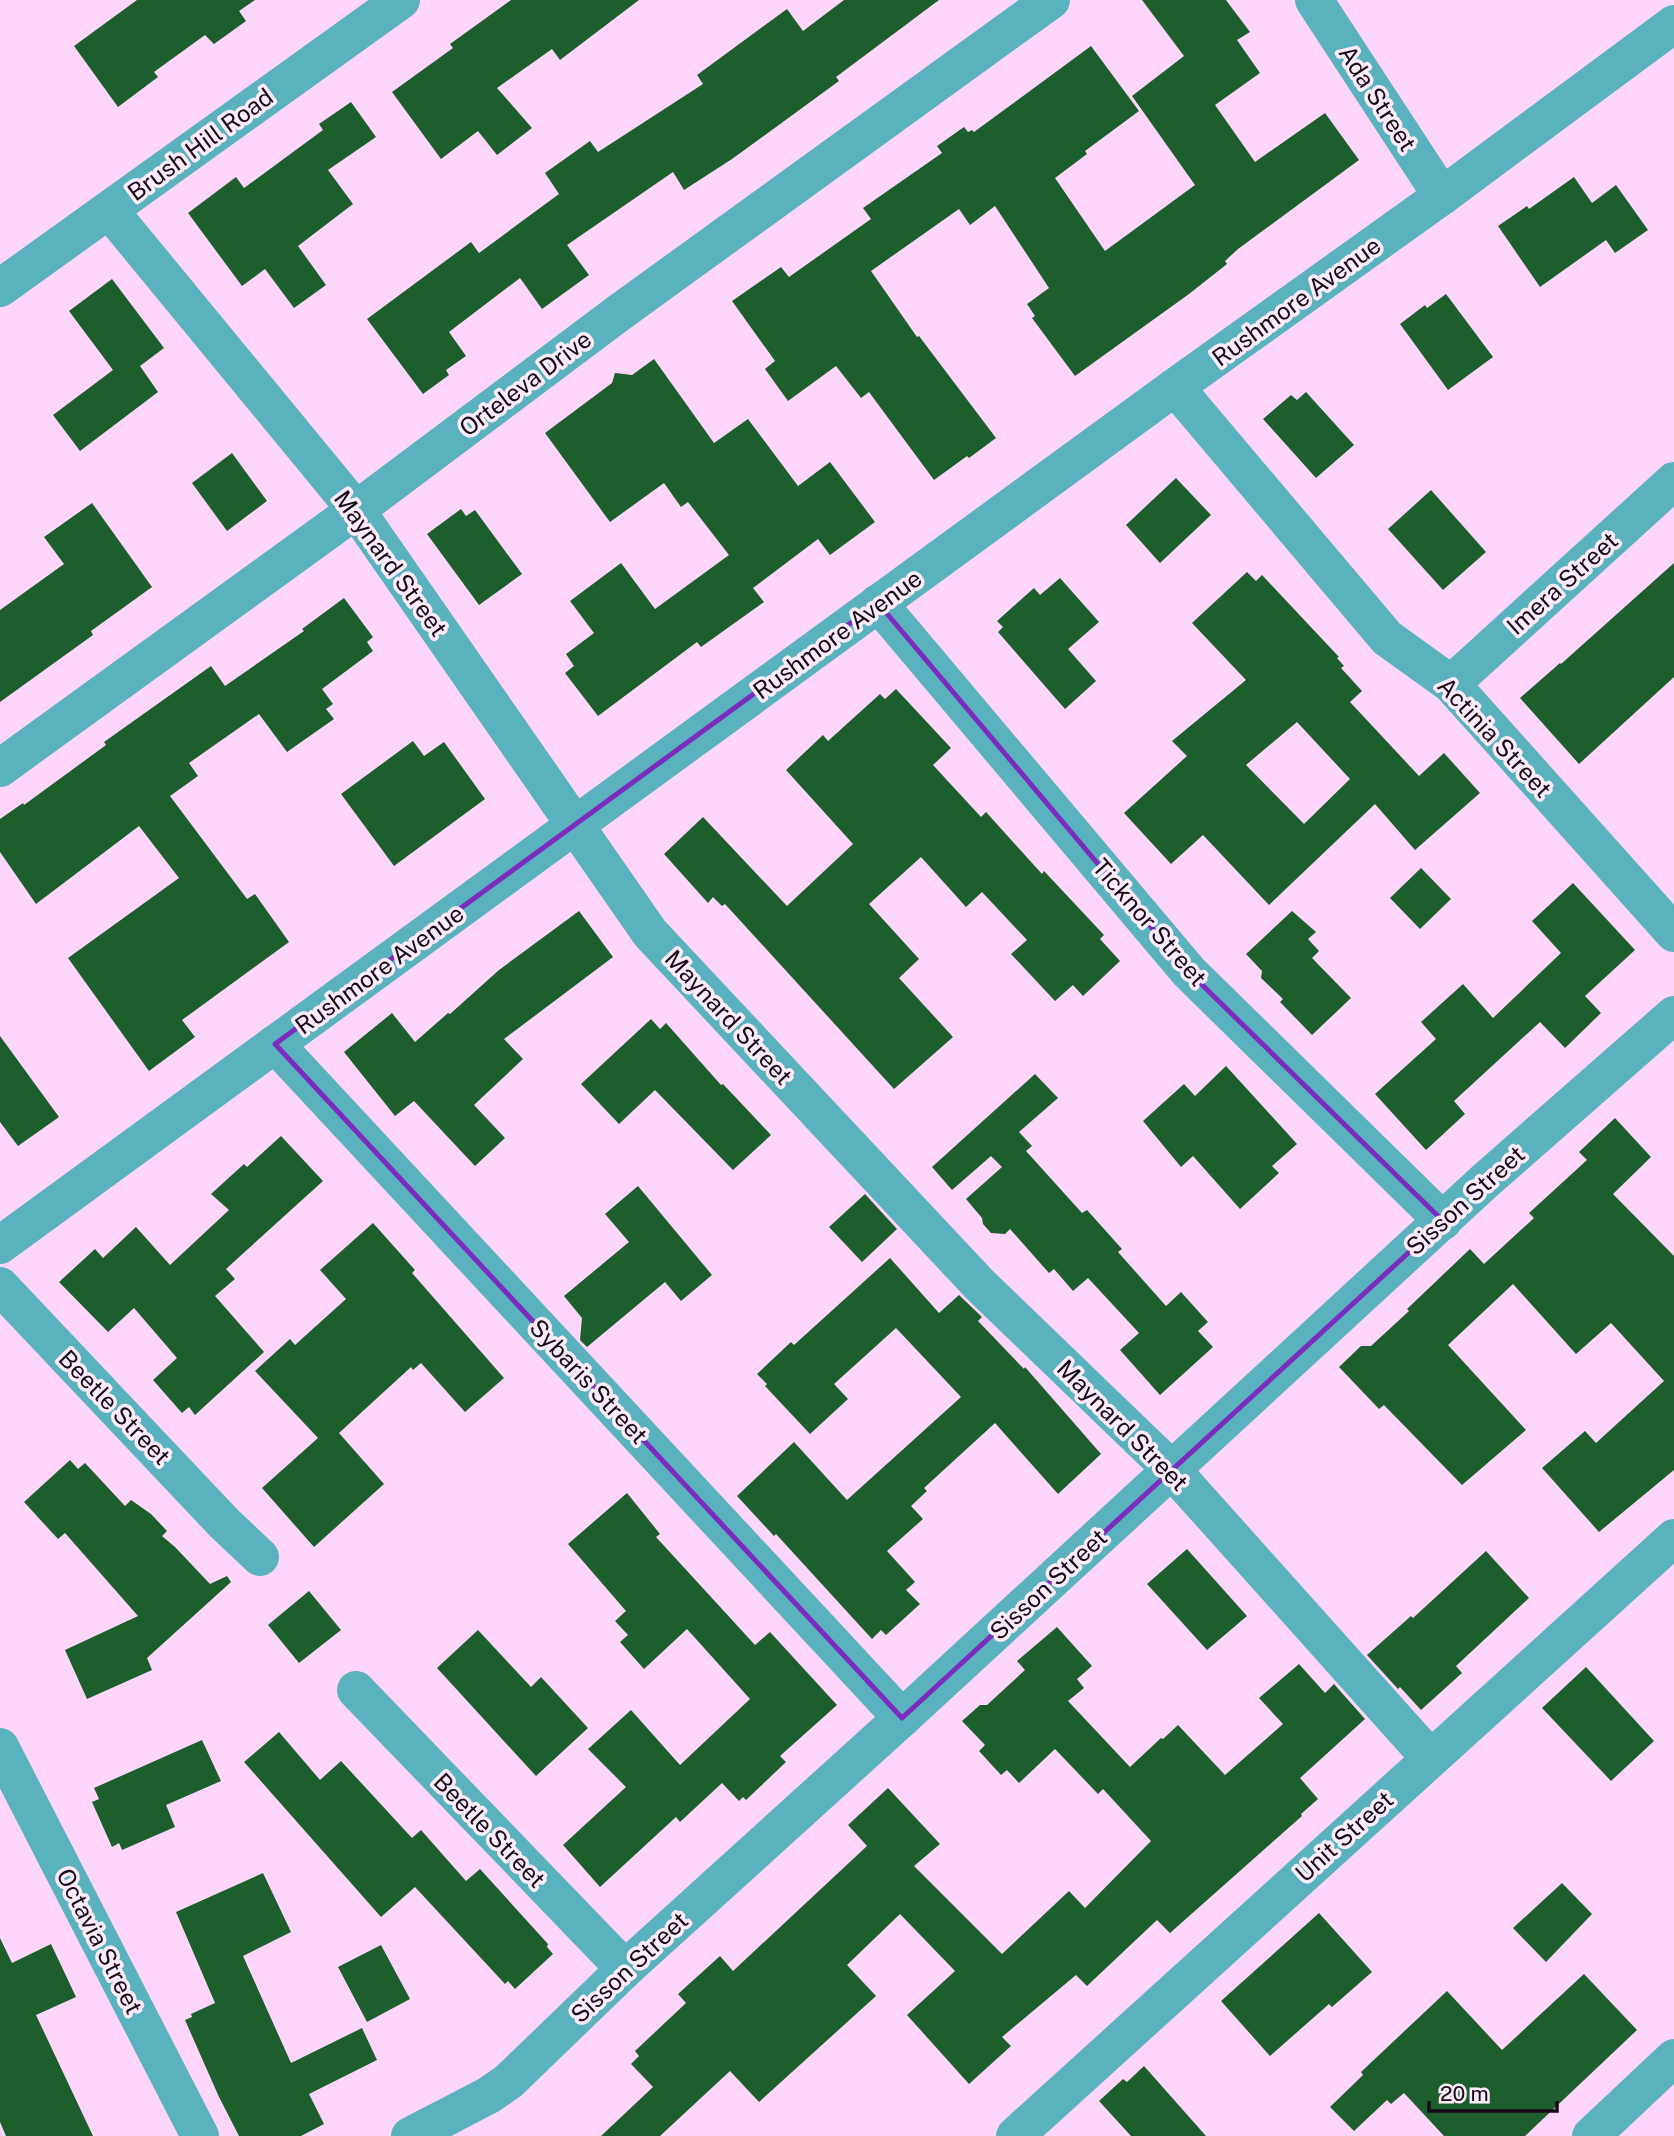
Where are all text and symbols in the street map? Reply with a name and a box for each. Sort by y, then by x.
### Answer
street label: Ada Street [1334,40,1422,156]
street label: Brush Hill Road [122,82,278,206]
street label: Rushmore Avenue [1206,231,1386,371]
street label: Orteleva Drive [454,324,596,442]
street label: Maynard Street [329,485,453,641]
street label: Imera Street [1501,526,1623,640]
street label: Rushmore Avenue [747,564,927,704]
street label: Actinia Street [1432,671,1558,803]
street label: Ticknor Street [1087,853,1213,991]
street label: Rushmore Avenue [289,899,469,1039]
street label: Maynard Street [660,944,798,1090]
street label: Sisson Street [1400,1140,1530,1260]
street label: Sybaris Street [524,1313,654,1449]
street label: Beetle Street [53,1344,177,1470]
street label: Maynard Street [1052,1354,1194,1496]
street label: Sisson Street [984,1523,1112,1645]
street label: Beetle Street [428,1767,552,1893]
street label: Unit Street [1289,1785,1399,1887]
street label: Octavia Street [51,1864,149,2018]
street label: Sisson Street [565,1906,693,2028]
scale bar [1429,2070,1557,2114]
text: 20 m [1440,2081,1489,2106]

